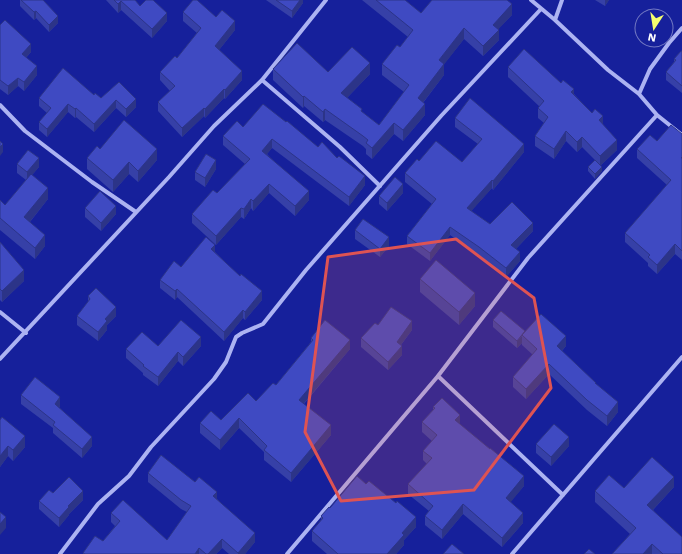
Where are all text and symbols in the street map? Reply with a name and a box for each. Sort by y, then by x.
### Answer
north arrow [634,8,674,48]
text: N [647,30,657,44]

